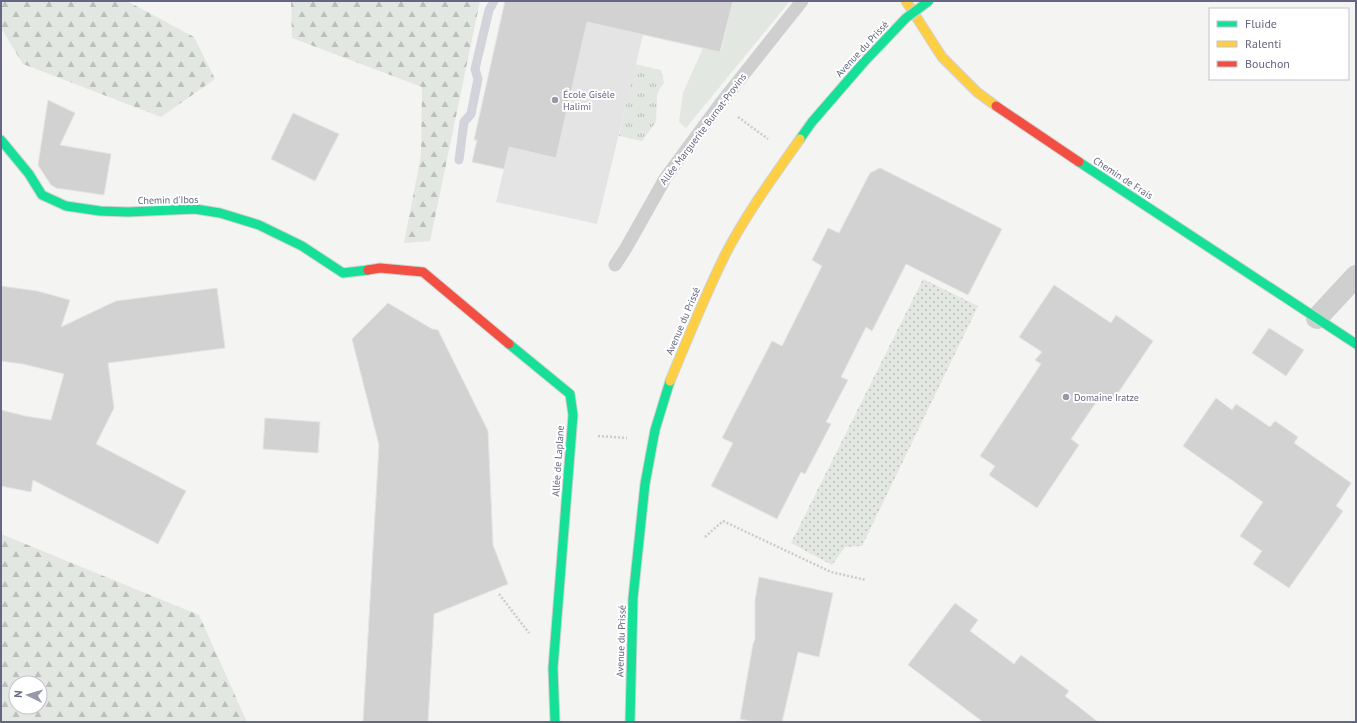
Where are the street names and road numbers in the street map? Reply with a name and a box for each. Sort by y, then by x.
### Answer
street label: Avenue du Prissé [833,18,891,80]
street label: Allée Marguerite Burnat-Provins [657,71,749,187]
street label: Chemin de Frais [1091,154,1155,202]
street label: Chemin d'Ibos [138,193,198,207]
street label: Avenue du Prissé [663,285,703,357]
street label: Allée de Laplane [549,425,567,497]
street label: Avenue du Prissé [613,605,629,677]

